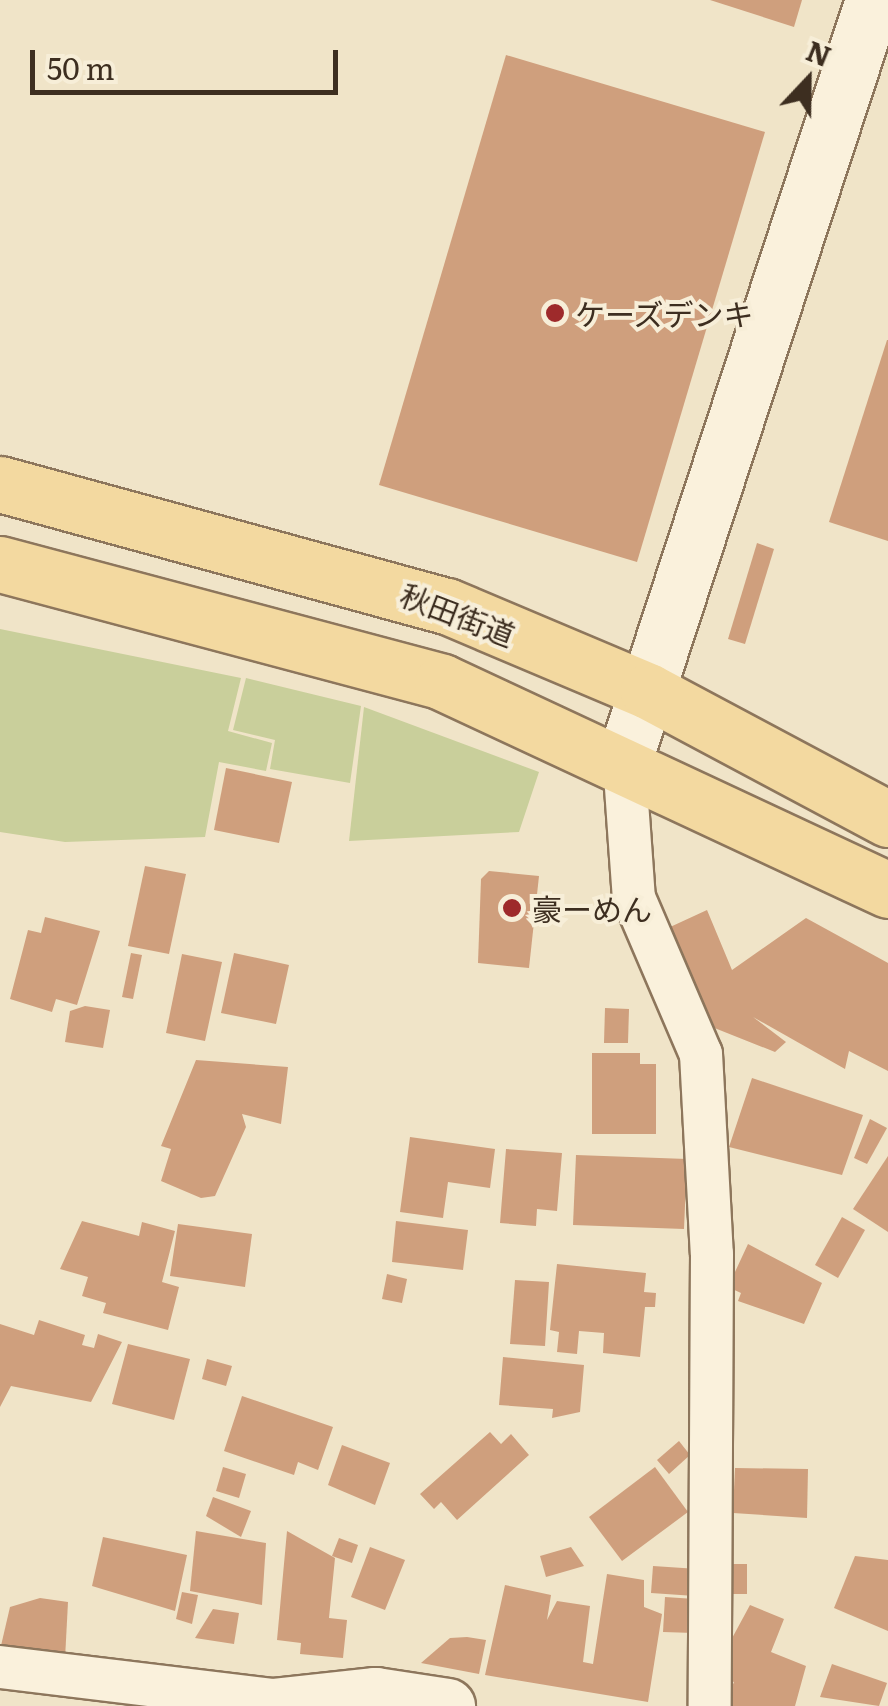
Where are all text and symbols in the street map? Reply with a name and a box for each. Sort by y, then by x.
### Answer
text: N [800,28,838,76]
scale bar [35,30,342,92]
north arrow [758,30,858,130]
text: 50 m [47,45,115,89]
place label: ケーズデンキ [575,295,755,331]
marker: ケーズデンキ [544,302,566,324]
street label: 秋田街道 [396,576,520,652]
place label: 豪ーめん [532,890,652,926]
marker: 豪ーめん [501,897,523,919]

